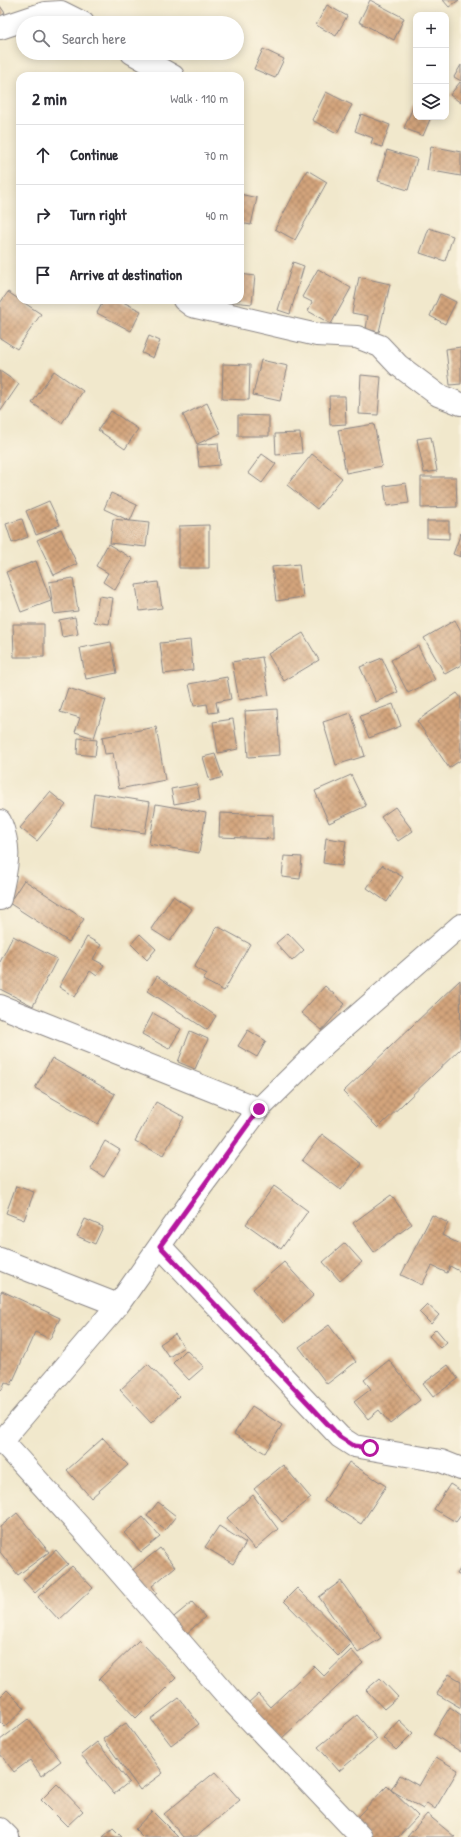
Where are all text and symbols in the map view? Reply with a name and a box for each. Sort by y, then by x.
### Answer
map controls [413,12,449,120]
button: + [413,12,449,48]
search box [16,16,244,60]
icon: search [30,27,52,49]
text: Search here [62,28,126,49]
button: − [413,48,449,84]
button: layers [413,84,449,120]
text: 2 min [32,87,67,110]
text: Walk · 110 m [170,89,228,107]
icon: ahead [32,144,54,166]
text: Continue [70,144,118,165]
text: 70 m [204,146,228,164]
icon: right [32,204,54,226]
text: Turn right [70,204,126,225]
text: 40 m [205,206,228,224]
icon: arrive [32,264,54,286]
text: Arrive at destination [70,264,182,285]
route end [250,1100,268,1118]
route start [361,1439,379,1457]

